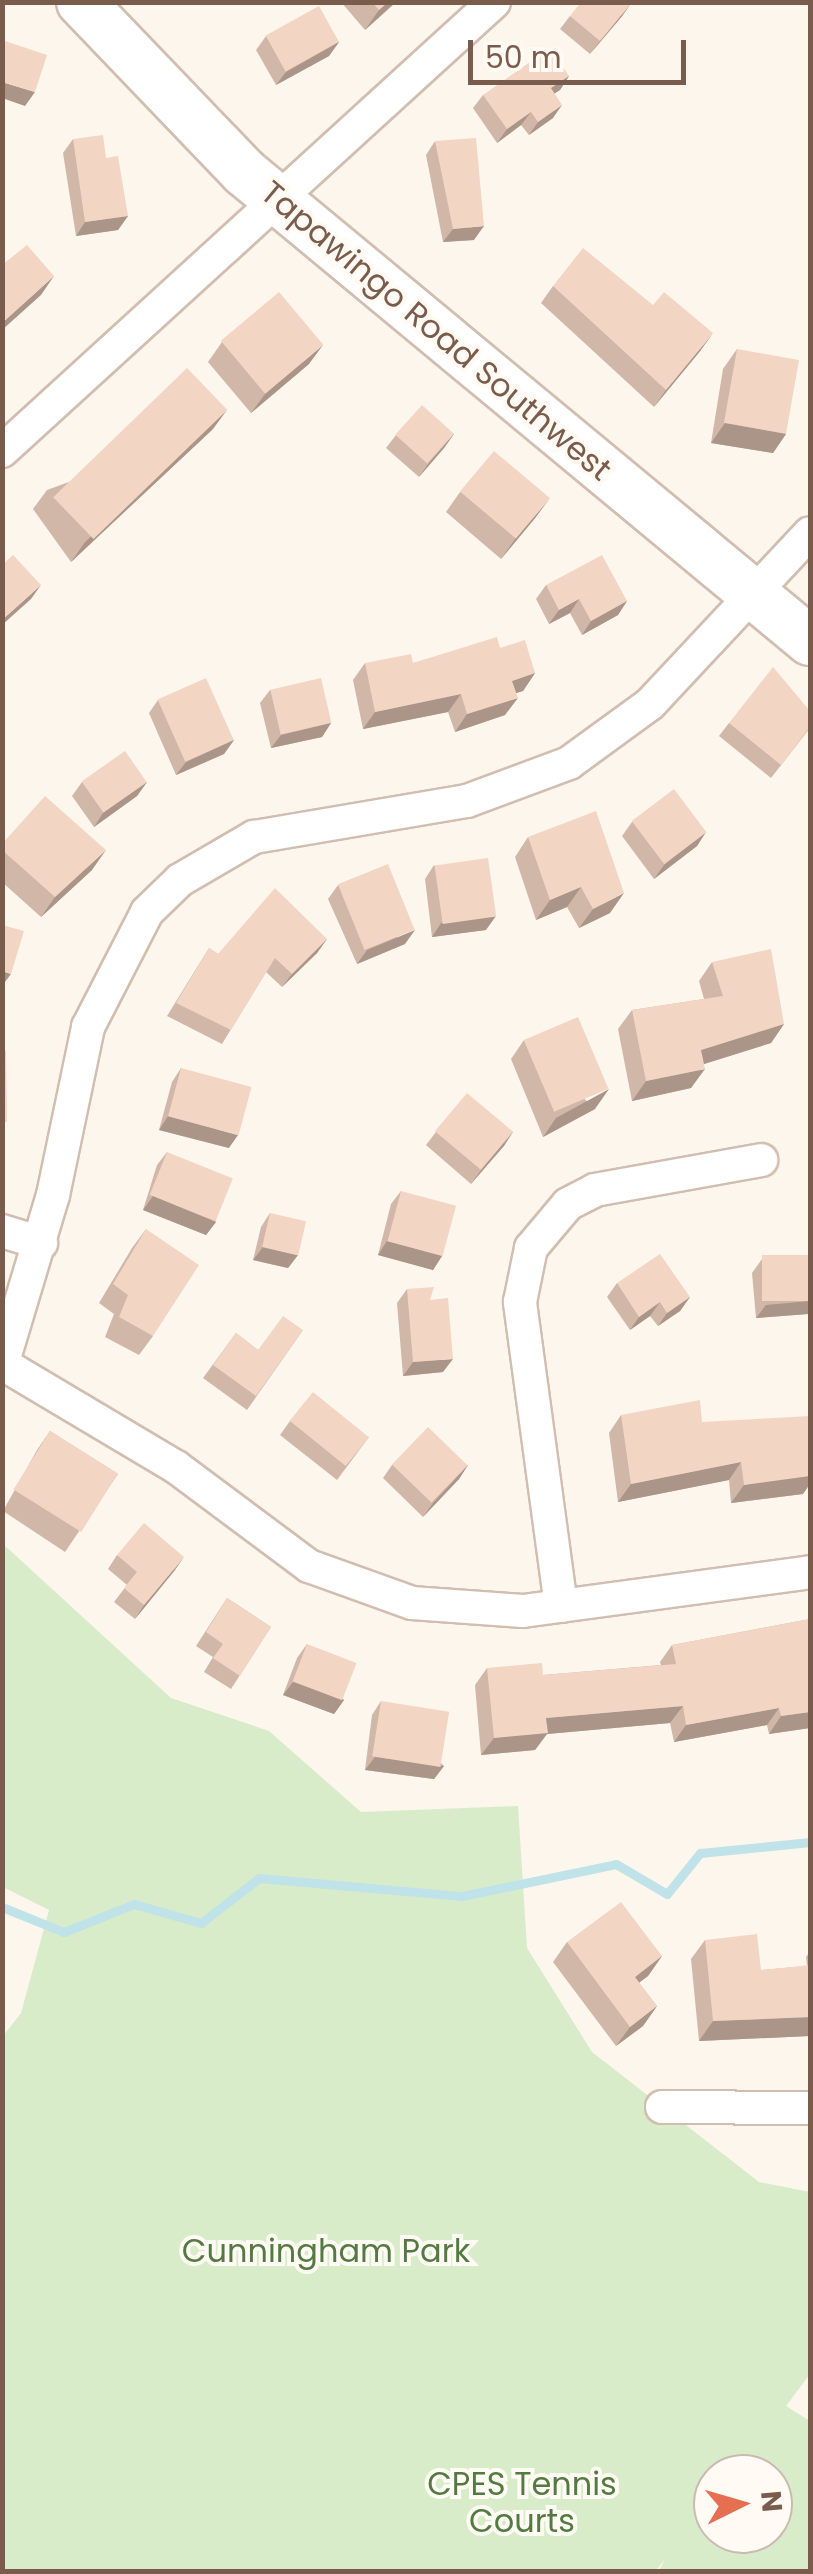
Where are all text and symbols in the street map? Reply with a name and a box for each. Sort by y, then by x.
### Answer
scale bar [473,20,690,82]
text: 50 m [485,36,562,79]
street label: Tapawingo Road Southwest [253,173,619,489]
park label: Cunningham Park [182,2232,470,2270]
north arrow [693,2454,793,2554]
park label: CPES Tennis Courts [427,2466,617,2541]
text: N [751,2489,792,2514]

